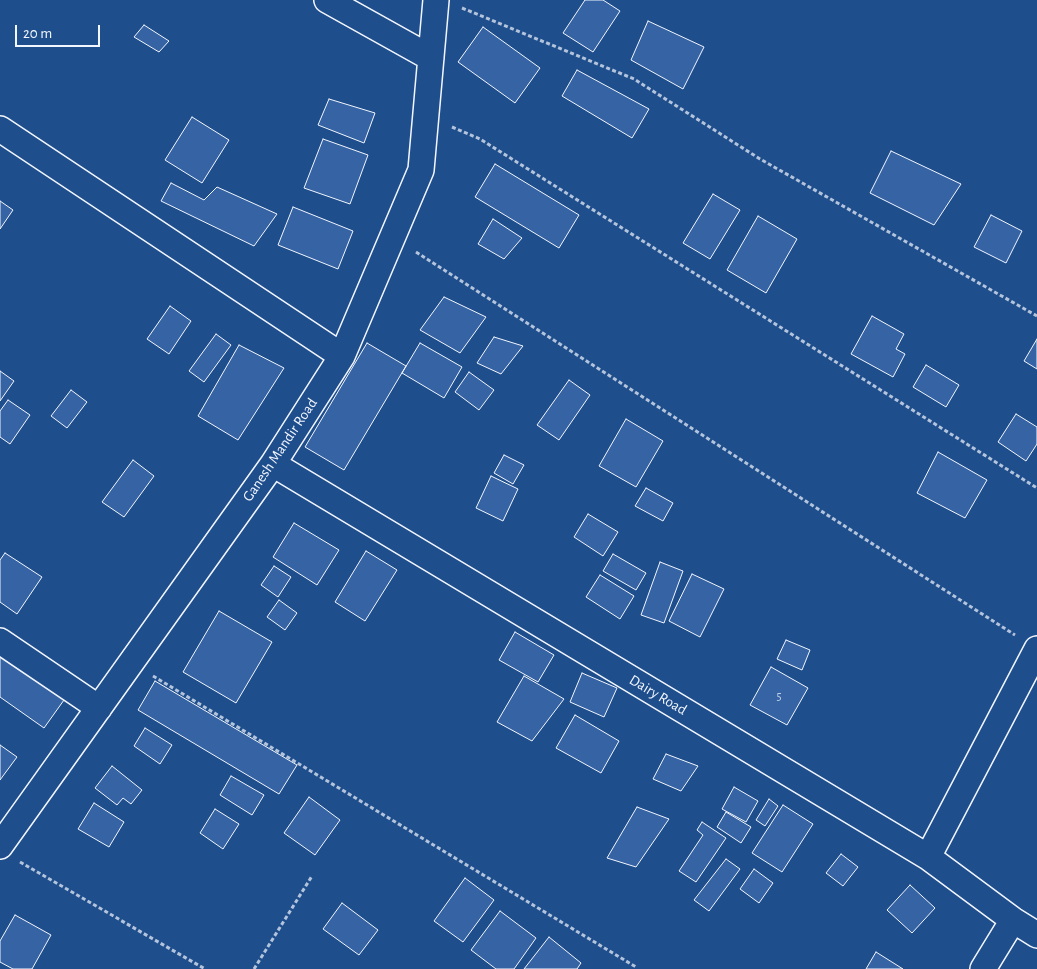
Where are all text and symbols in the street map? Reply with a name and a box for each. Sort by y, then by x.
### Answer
scale bar [18,15,102,47]
text: 20 m [23,26,52,41]
street label: Ganesh Mandir Road [239,395,321,505]
street label: Dairy Road [626,671,690,719]
house number: 5 [776,689,782,703]

